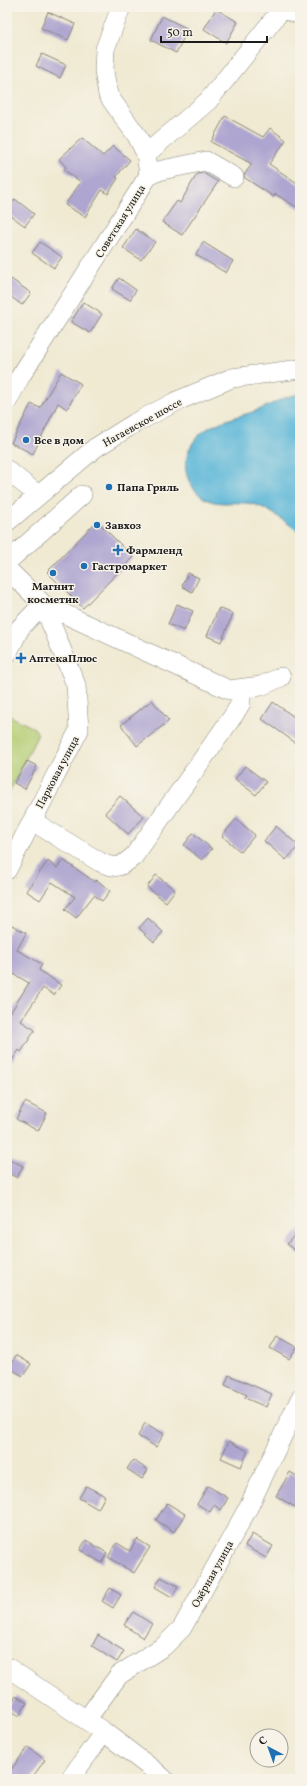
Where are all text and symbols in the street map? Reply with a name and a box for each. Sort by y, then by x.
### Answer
scale bar [161,18,267,44]
text: 50 m [167,25,193,41]
street label: Советская улица [93,182,150,261]
street label: Нагаевское шоссе [100,395,185,451]
place label: Все в дом [34,434,85,449]
marker: Все в дом [21,435,31,445]
place label: Папа Гриль [117,481,179,496]
marker: Папа Гриль [104,482,114,492]
place label: Завхоз [105,519,142,534]
marker: Завхоз [92,520,102,530]
place label: Фармленд [126,544,183,559]
marker: Фармленд [113,545,123,555]
place label: Гастромаркет [92,560,167,575]
marker: Гастромаркет [79,561,89,571]
marker: Магнит косметик [48,568,58,578]
place label: Магнит косметик [27,580,79,608]
place label: АптекаПлюс [29,652,97,667]
marker: АптекаПлюс [16,653,26,663]
street label: Парковая улица [33,733,84,812]
street label: Озёрная улица [189,1538,238,1611]
north arrow [249,1728,289,1768]
text: С [256,1734,271,1750]

